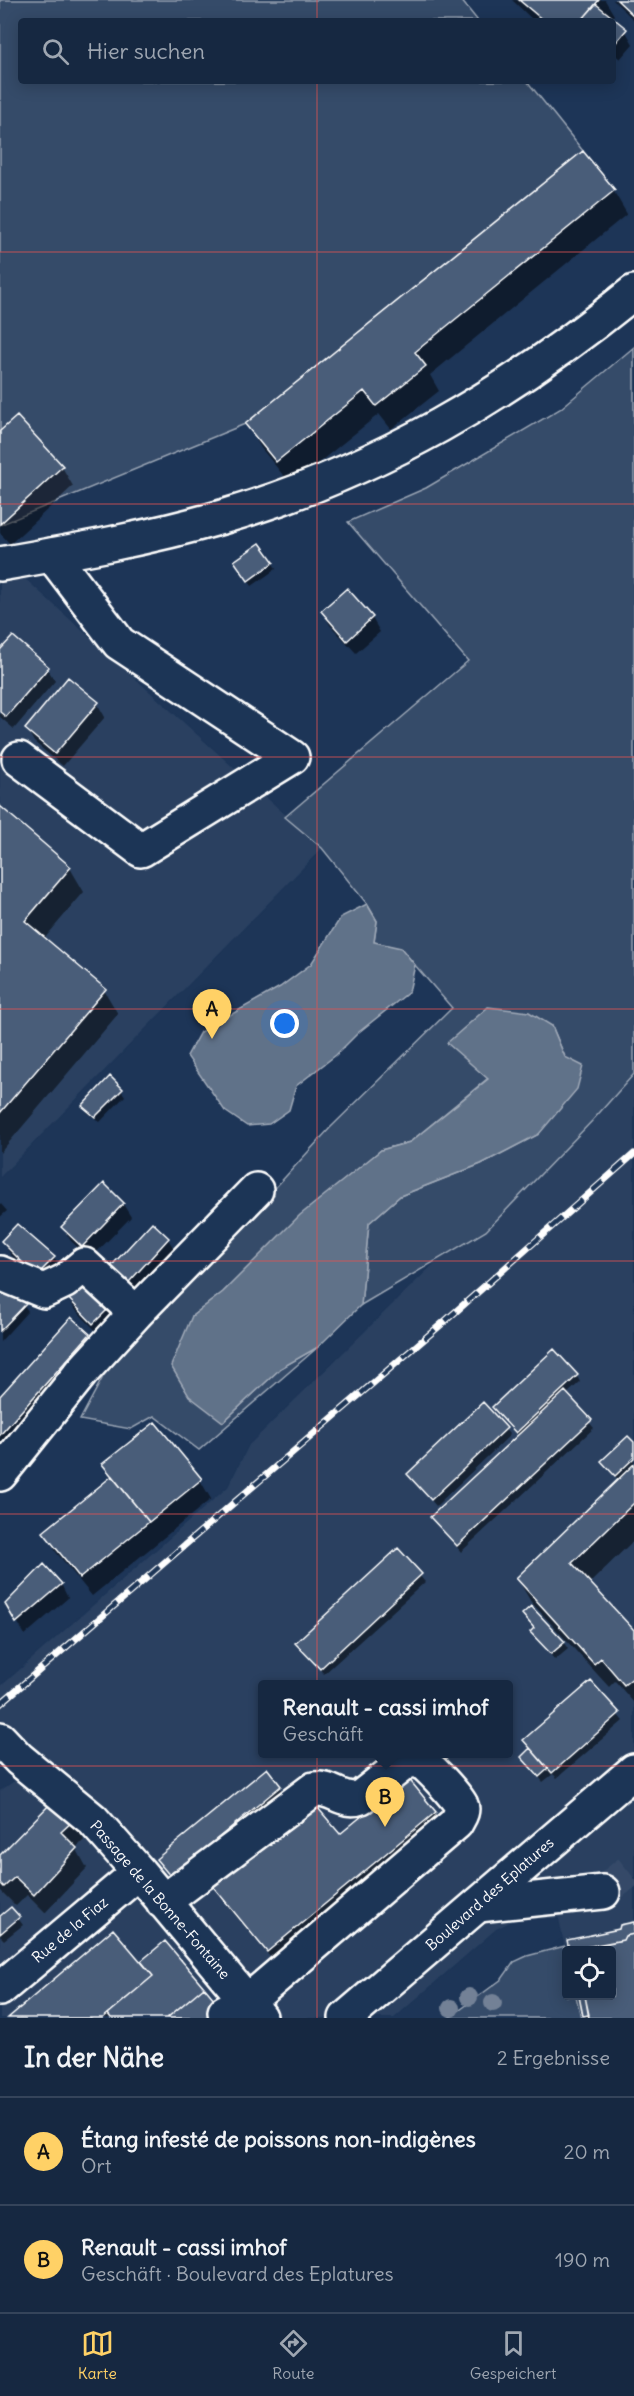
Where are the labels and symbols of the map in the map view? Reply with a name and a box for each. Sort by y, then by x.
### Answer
pin: A [192,990,232,1039]
your location [270,1009,299,1038]
pin: B [366,1778,404,1827]
street label: Passage de la Bonne-Fontaine [86,1816,234,1983]
street label: Boulevard des Eplatures [422,1833,558,1954]
street label: Rue de la Fiaz [28,1892,112,1967]

